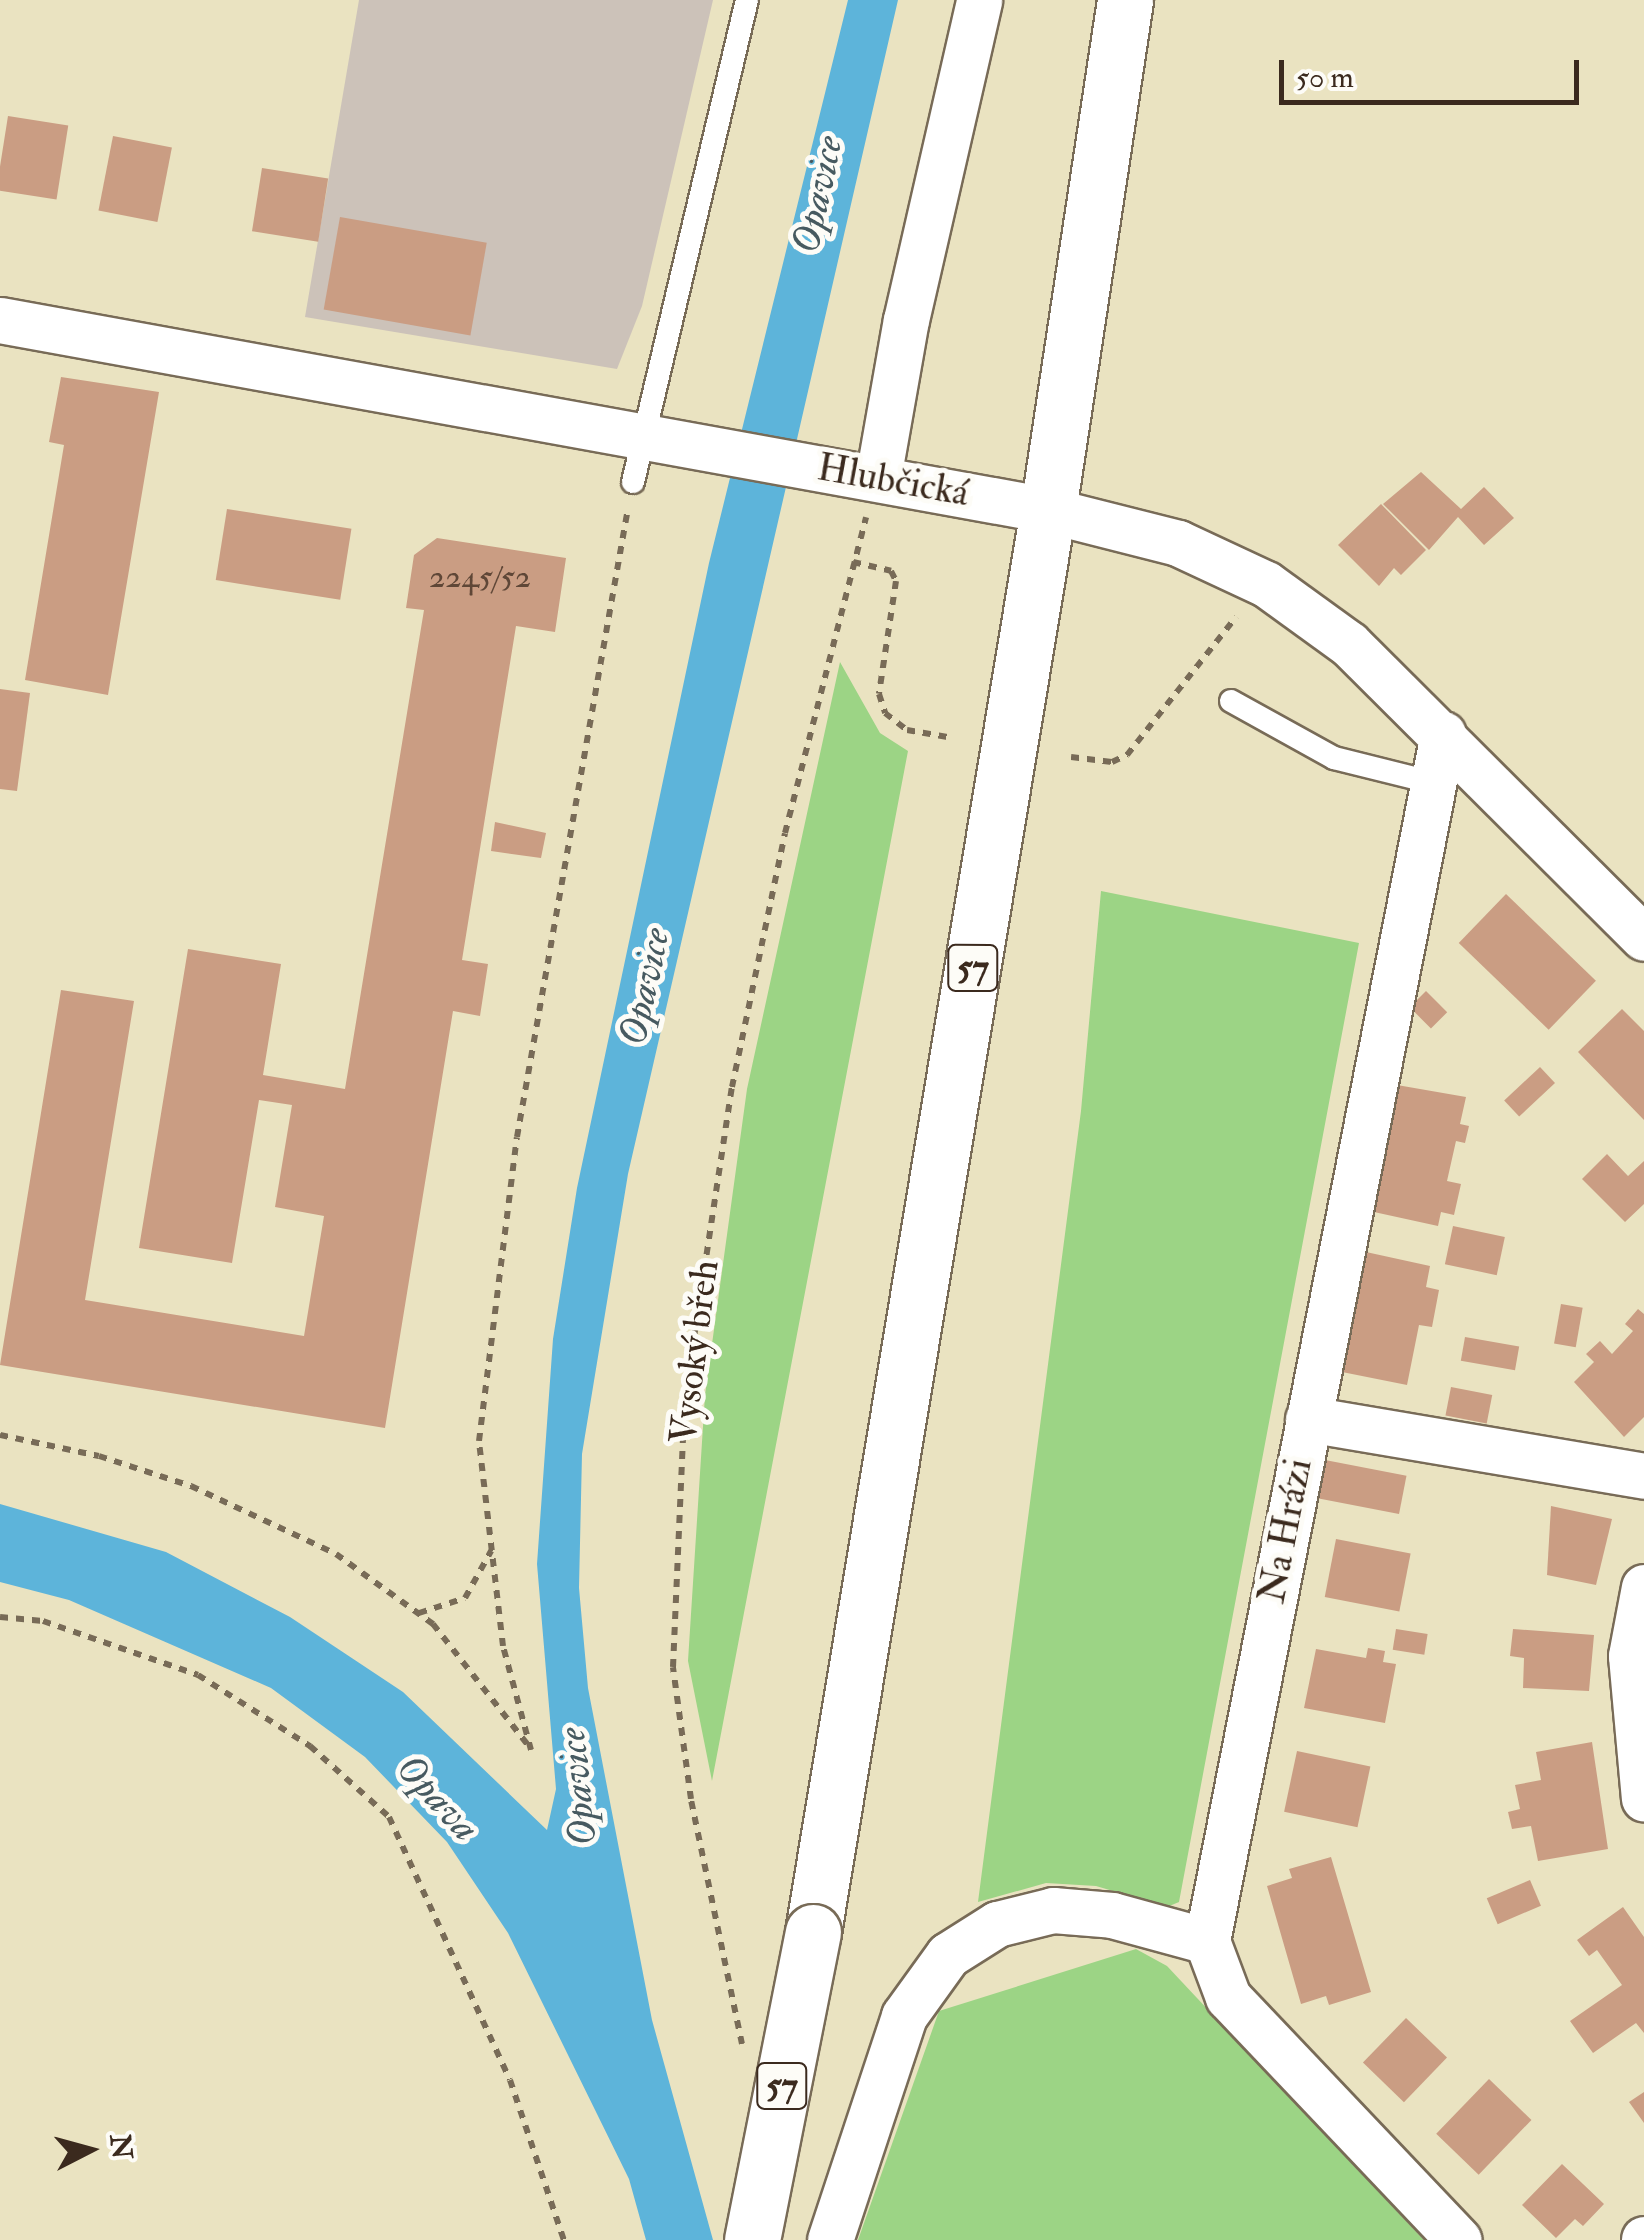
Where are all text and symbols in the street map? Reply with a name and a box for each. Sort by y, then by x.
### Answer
scale bar [1284,40,1584,102]
text: 50 m [1296,59,1354,96]
water label: Opavice [782,132,854,258]
street label: Hlubčická [814,445,972,517]
house number: 2245/52 [429,558,531,596]
water label: Opavice [609,924,681,1050]
road number: 57 [946,938,1000,998]
street label: Vysoký břeh [661,1258,729,1446]
street label: Na Hrázi [1250,1455,1322,1607]
water label: Opavice [548,1725,608,1849]
water label: Opava [385,1745,489,1851]
road number: 57 [754,2056,810,2116]
north arrow [40,2100,140,2200]
text: N [102,2133,139,2161]

